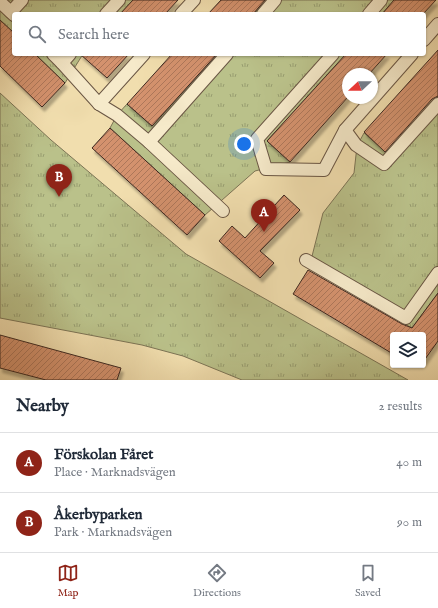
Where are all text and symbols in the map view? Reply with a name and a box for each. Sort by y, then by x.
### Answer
search box [12,12,426,56]
icon: search [26,23,48,45]
text: Search here [58,25,129,44]
north arrow [342,68,378,104]
your location [234,134,254,154]
pin: B [46,164,72,197]
pin: A [251,199,277,232]
map controls [390,332,426,368]
button: layers [390,332,426,368]
text: Nearby [16,396,69,417]
text: 2 results [378,398,422,415]
text: Förskolan Fåret [54,445,153,464]
text: A [25,454,33,471]
text: 40 m [396,454,422,471]
text: Place · Marknadsvägen [54,464,176,481]
text: Åkerbyparken [54,505,143,524]
text: B [25,514,33,531]
text: 90 m [397,514,422,531]
text: Park · Marknadsvägen [54,524,172,541]
tab: Map [57,562,79,600]
tab: Directions [193,562,241,600]
tab: Saved [355,562,381,600]

